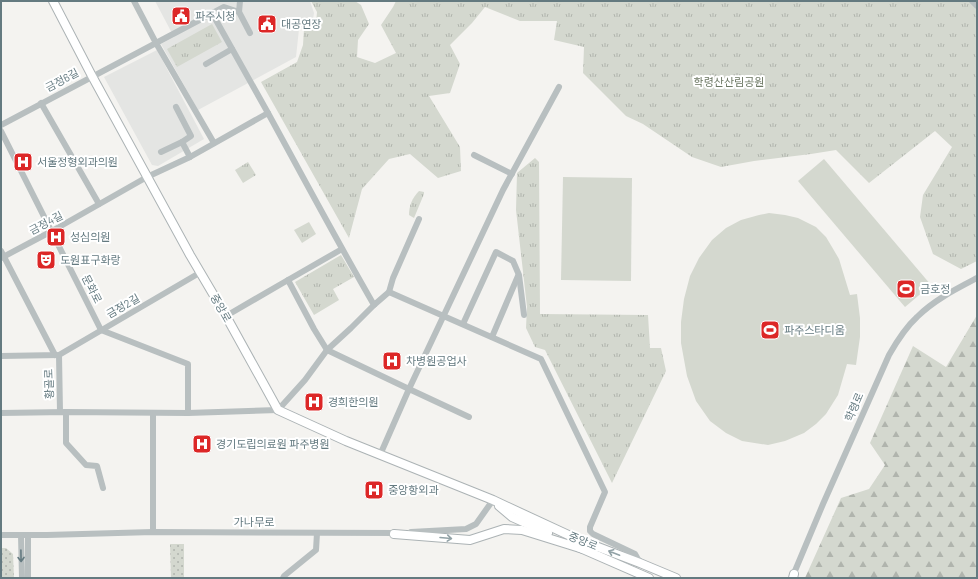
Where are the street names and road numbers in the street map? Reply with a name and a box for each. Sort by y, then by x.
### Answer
street label: 금정6길 [43,65,81,94]
street label: 금정4길 [27,208,65,237]
street label: 문화로 [80,272,105,305]
street label: 금정2길 [104,291,142,320]
street label: 중앙로 [208,291,235,324]
street label: 황골로 [41,369,56,399]
street label: 학령로 [842,390,865,423]
street label: 가나무로 [234,515,274,528]
street label: 중앙로 [567,529,600,552]

